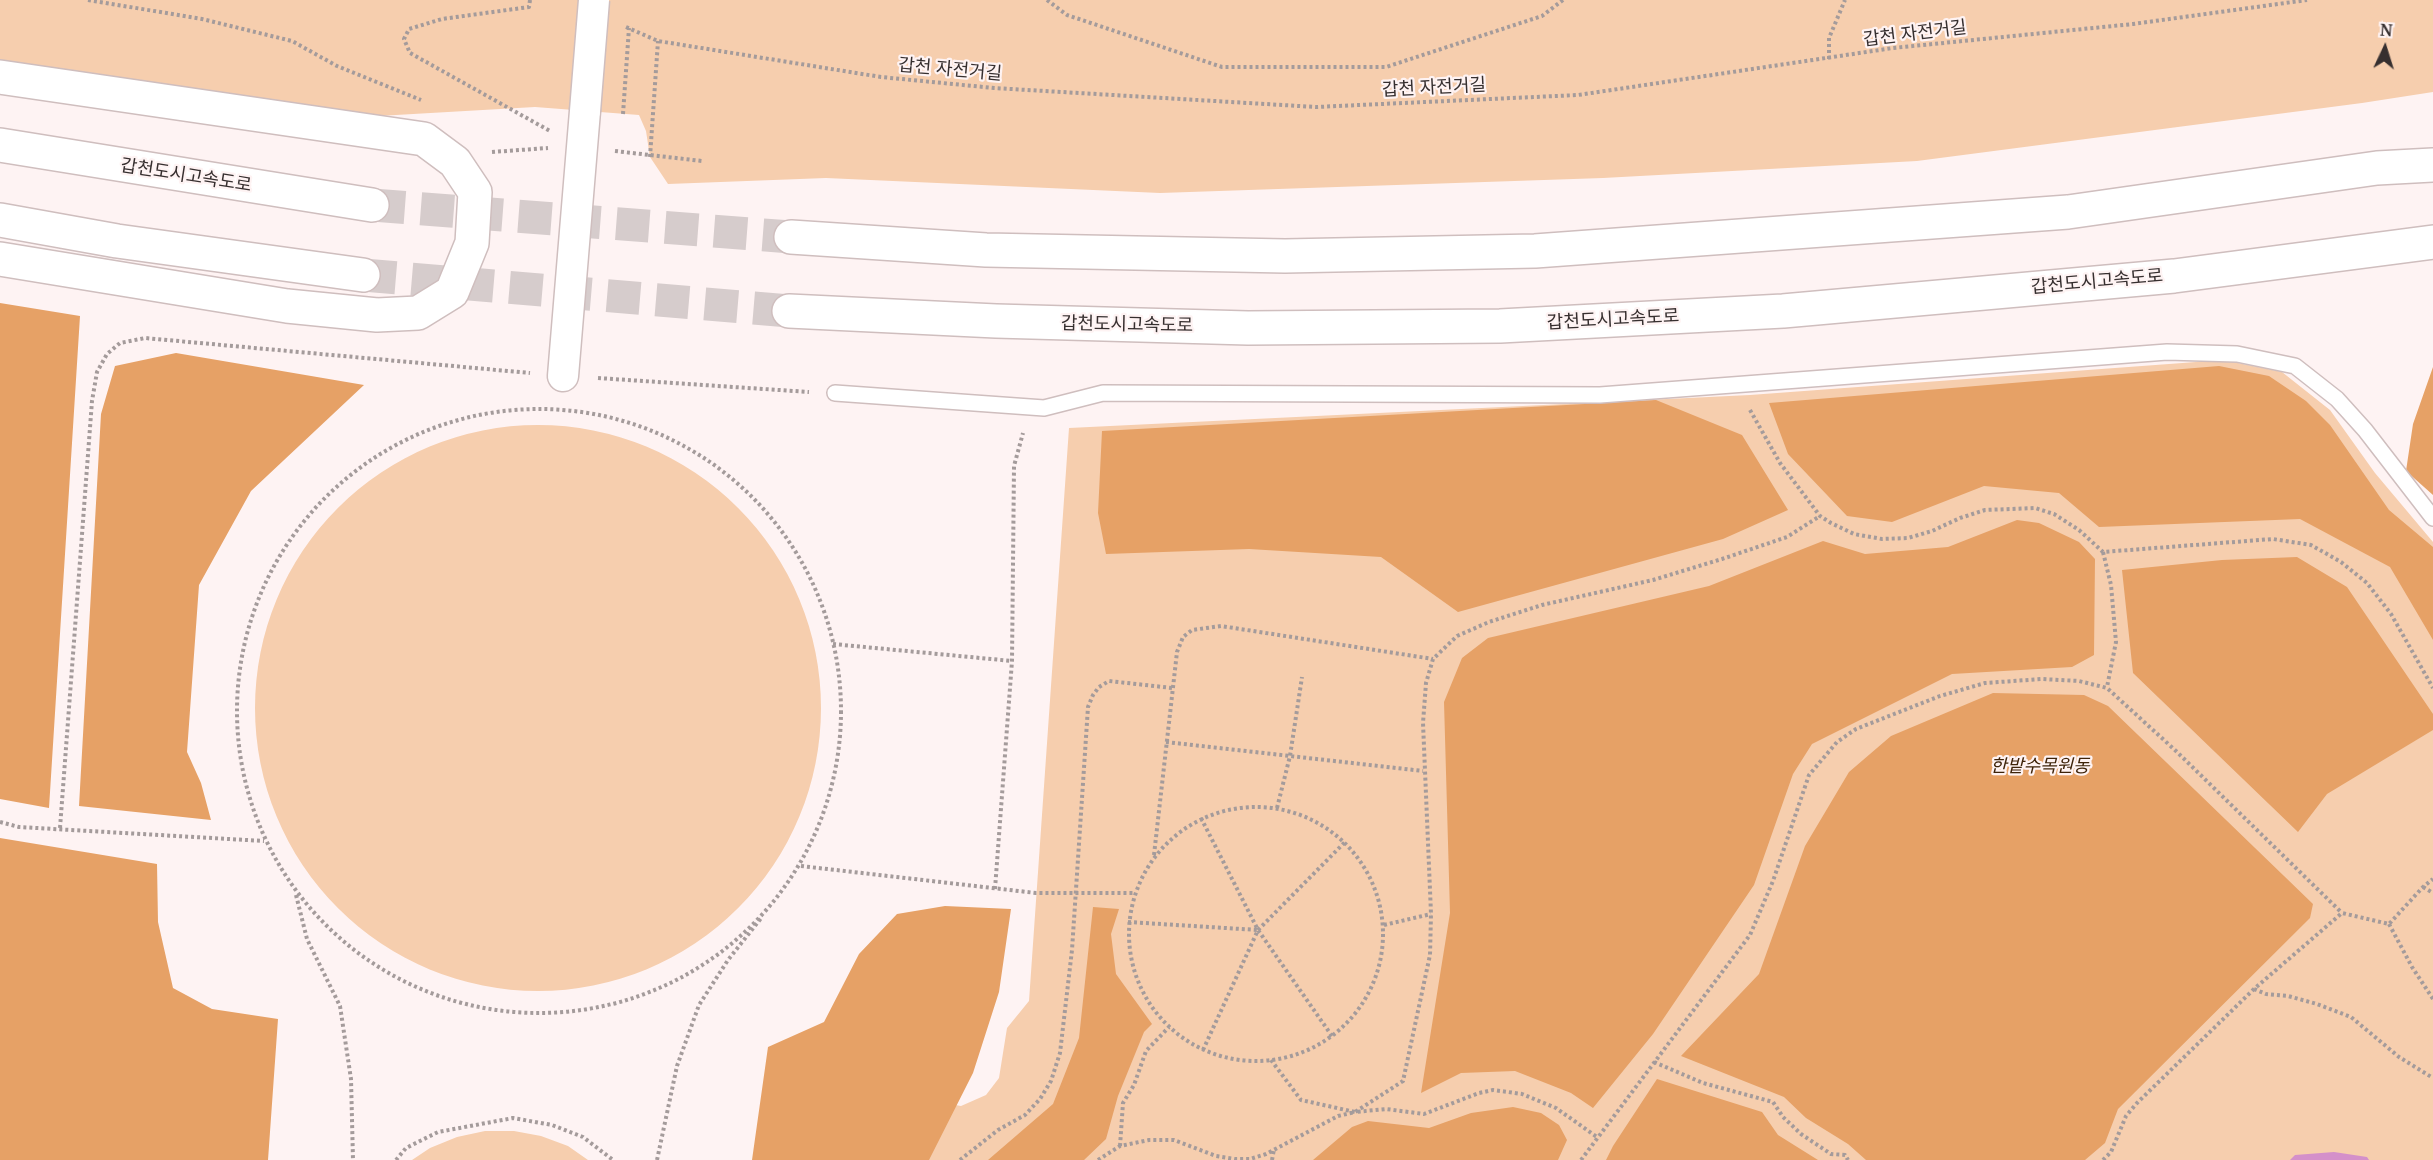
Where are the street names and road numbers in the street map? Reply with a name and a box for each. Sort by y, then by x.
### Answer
street label: 갑천 자전거길 [1862,17,1968,51]
street label: 갑천 자전거길 [897,55,1003,85]
street label: 갑천 자전거길 [1381,74,1487,102]
street label: 갑천도시고속도로 [119,155,253,197]
street label: 갑천도시고속도로 [2030,265,2164,299]
street label: 갑천도시고속도로 [1546,306,1680,334]
street label: 갑천도시고속도로 [1061,313,1193,337]

